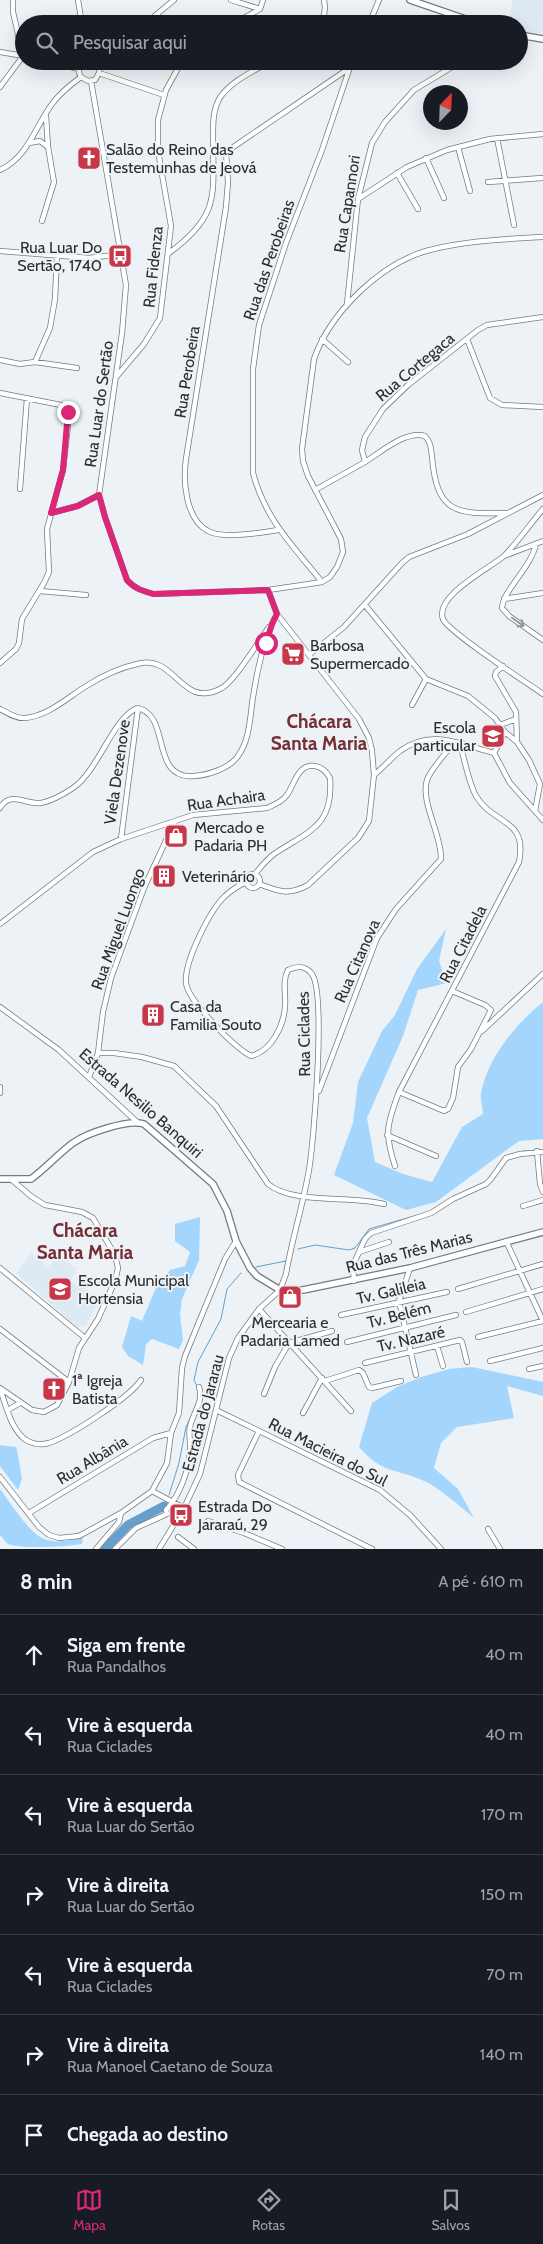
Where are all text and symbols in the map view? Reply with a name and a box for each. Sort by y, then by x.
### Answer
search box [15,15,528,70]
icon: search [33,29,61,57]
text: Pesquisar aqui [73,31,187,54]
north arrow [423,85,468,130]
place label: Salão do Reino das Testemunhas de Jeová [106,140,257,177]
church icon: Salão do Reino das Testemunhas de Jeová [76,145,102,171]
street label: Rua Capannori [330,154,364,254]
street label: Rua das Perobeiras [239,197,299,323]
street label: Rua Fidenza [139,225,167,309]
place label: Rua Luar Do Sertão, 1740 [17,238,102,275]
bus stop icon: Rua Luar Do Sertão, 1740 [107,243,133,269]
street label: Rua Perobeira [170,324,204,419]
street label: Rua Cortegaca [372,328,458,405]
street label: Rua Luar do Sertão [81,339,117,468]
route end [57,401,80,424]
one-way arrow [510,617,524,628]
route start [255,632,278,655]
place label: Barbosa Supermercado [310,636,410,673]
supermarket icon: Barbosa Supermercado [280,641,306,667]
district label: Chácara Santa Maria [271,710,368,755]
street label: Viela Dezenove [100,718,134,826]
place label: Escola particular [413,718,477,755]
school or university icon: Escola particular [480,723,506,749]
street label: Rua Achaira [186,785,266,815]
place label: Mercado e Padaria PH [194,818,267,855]
shop icon: Mercado e Padaria PH [163,823,189,849]
building icon: Veterinário [151,863,177,889]
street label: Rua Miguel Luongo [87,865,149,992]
place label: Veterinário [182,867,255,886]
street label: Rua Citadela [435,902,491,986]
street label: Rua Citanova [330,916,384,1006]
street label: Rua Ciclades [294,991,314,1077]
place label: Casa da Familia Souto [170,997,262,1034]
building icon: Casa da Familia Souto [140,1002,166,1028]
street label: Estrada Nesilio Banquiri [75,1044,207,1162]
district label: Chácara Santa Maria [37,1219,134,1264]
street label: Rua das Três Marias [344,1227,475,1277]
place label: Escola Municipal Hortensia [78,1271,189,1308]
street label: Tv. Galileia [355,1274,428,1308]
school or university icon: Escola Municipal Hortensia [47,1276,73,1302]
shop icon: Mercearia e Padaria Lamed [277,1284,303,1310]
street label: Tv. Belém [365,1298,433,1332]
place label: Mercearia e Padaria Lamed [240,1313,340,1350]
street label: Tv. Nazaré [375,1322,447,1356]
street label: Estrada do Jararau [178,1353,228,1473]
place label: 1ª Igreja Batista [72,1371,123,1408]
church icon: 1ª Igreja Batista [41,1376,67,1402]
street label: Rua Macieira do Sul [265,1414,391,1490]
street label: Rua Albânia [53,1431,131,1489]
place label: Estrada Do Jararaú, 29 [197,1497,272,1534]
bus stop icon: Estrada Do Jararaú, 29 [168,1502,194,1528]
text: 8 min [20,1569,72,1594]
text: A pé · 610 m [438,1572,523,1591]
text: Siga em frente [67,1634,185,1657]
icon: ahead [20,1641,48,1669]
text: 40 m [485,1645,523,1664]
text: Rua Pandalhos [67,1657,166,1676]
text: Vire à esquerda [67,1714,193,1737]
icon: left [20,1721,48,1749]
text: 40 m [485,1725,523,1744]
text: Rua Ciclades [67,1737,152,1756]
text: Vire à esquerda [67,1794,193,1817]
icon: left [20,1801,48,1829]
text: 170 m [481,1805,523,1824]
text: Rua Luar do Sertão [67,1817,195,1836]
text: Vire à direita [67,1874,169,1897]
icon: right [20,1881,48,1909]
text: 150 m [480,1885,523,1904]
text: Rua Luar do Sertão [67,1897,195,1916]
text: Vire à esquerda [67,1954,193,1977]
icon: left [20,1961,48,1989]
text: 70 m [486,1965,523,1984]
text: Rua Ciclades [67,1977,152,1996]
text: Vire à direita [67,2034,169,2057]
icon: right [20,2041,48,2069]
text: 140 m [480,2045,523,2064]
text: Rua Manoel Caetano de Souza [67,2057,273,2076]
icon: arrive [20,2121,48,2149]
text: Chegada ao destino [67,2123,228,2146]
tab: Mapa [73,2186,106,2234]
tab: Rotas [252,2186,285,2234]
tab: Salvos [431,2186,470,2234]

